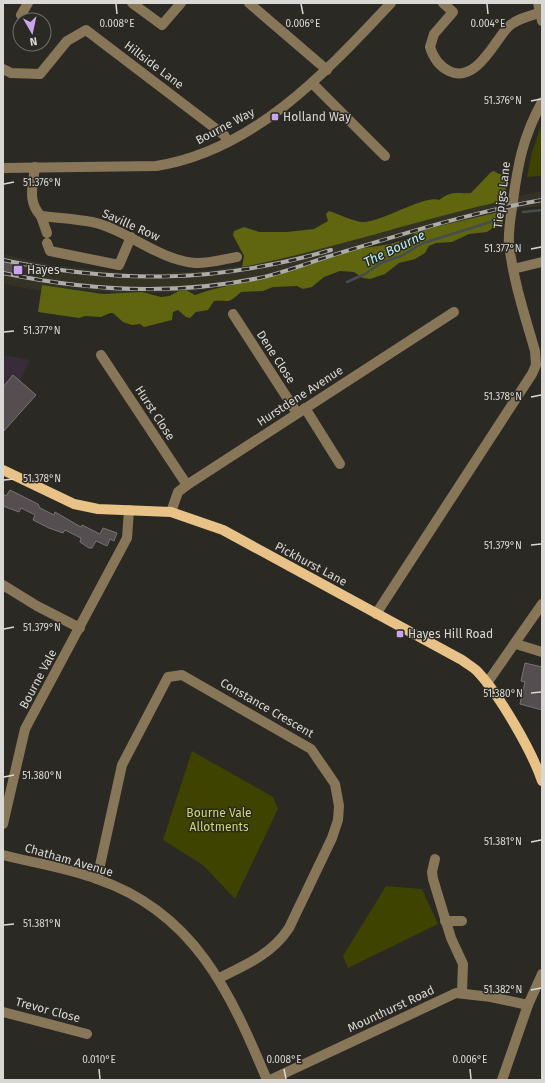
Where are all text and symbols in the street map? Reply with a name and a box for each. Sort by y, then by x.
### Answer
north arrow [12,12,52,52]
text: 0.008°E [99,18,135,30]
text: 0.006°E [286,18,320,30]
text: 0.004°E [471,18,505,30]
text: N [29,34,38,48]
street label: Hillside Lane [122,38,186,92]
text: 51.376°N [484,95,522,107]
street label: Bourne Way [193,105,257,147]
place label: Holland Way [283,110,351,124]
marker: Holland Way [270,112,280,122]
street label: Tiepigs Lane [491,161,513,229]
text: 51.376°N [23,177,61,189]
street label: Saville Row [100,206,162,244]
water label: The Bourne [361,227,428,270]
text: 51.377°N [484,243,522,255]
place label: Hayes [27,263,60,277]
marker: Hayes [12,264,24,276]
text: 51.377°N [23,325,61,337]
street label: Dene Close [254,328,298,386]
street label: Hurstdene Avenue [254,363,346,429]
street label: Hurst Close [132,383,178,443]
text: 51.378°N [484,391,522,403]
text: 51.378°N [23,473,61,485]
street label: Pickhurst Lane [272,539,350,589]
text: 51.379°N [484,540,522,552]
text: 51.379°N [23,622,61,634]
place label: Hayes Hill Road [408,627,493,641]
marker: Hayes Hill Road [395,629,405,639]
street label: Bourne Vale [16,647,60,711]
street label: Constance Crescent [218,676,317,741]
text: 51.380°N [483,688,523,700]
text: 51.380°N [22,770,62,782]
park label: Bourne Vale Allotments [186,806,252,834]
text: 51.381°N [484,836,522,848]
street label: Chatham Avenue [23,841,115,879]
text: 51.381°N [23,918,61,930]
street label: Mounthurst Road [345,983,437,1035]
text: 51.382°N [484,984,522,996]
street label: Trevor Close [14,995,82,1025]
text: 0.010°E [82,1054,116,1066]
text: 0.008°E [266,1054,302,1066]
text: 0.006°E [453,1054,487,1066]

